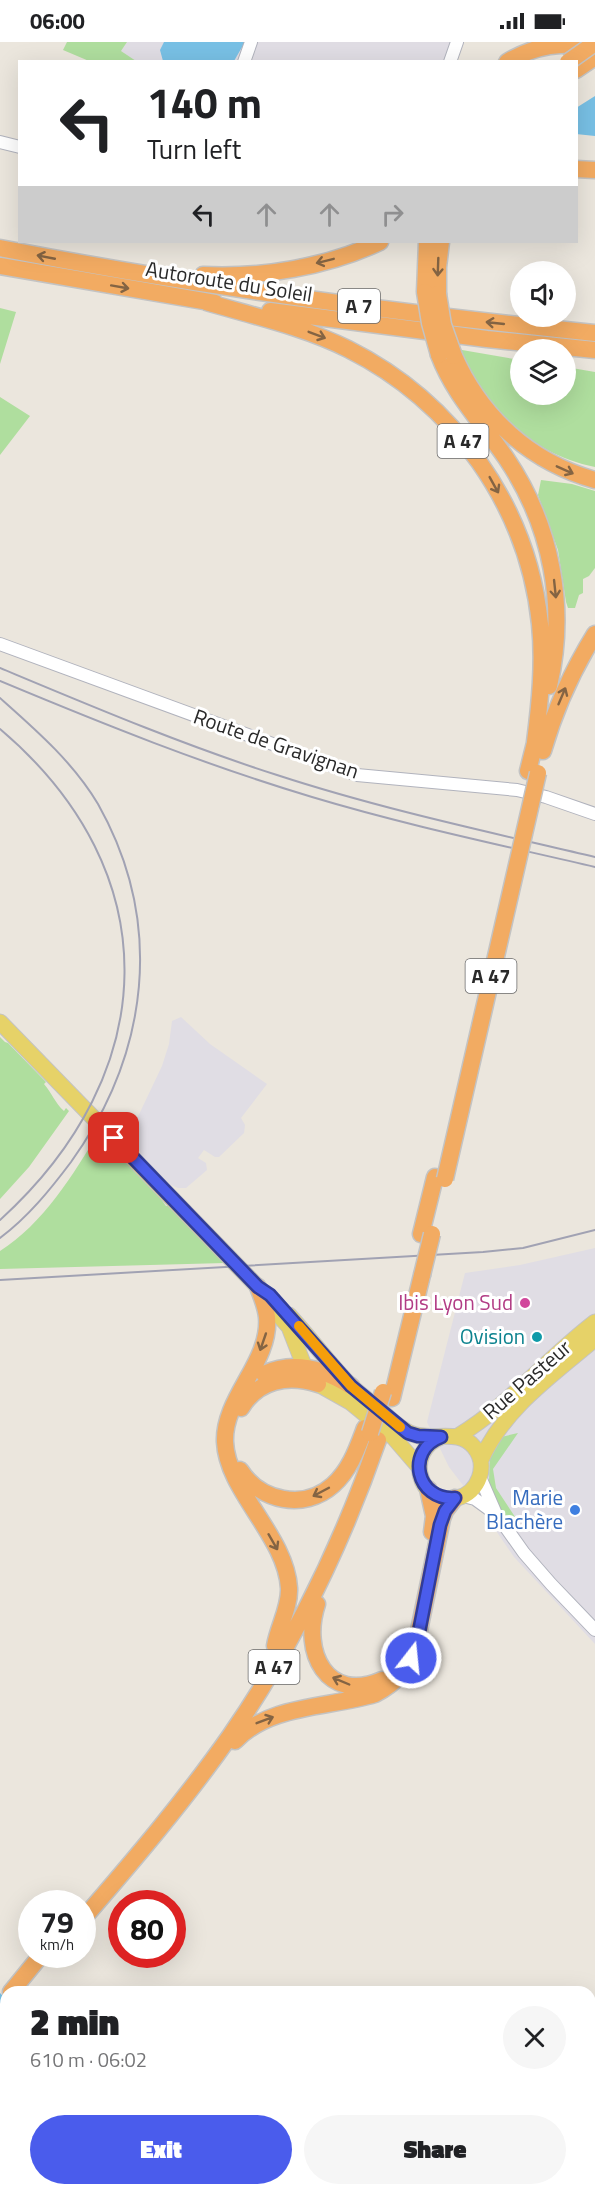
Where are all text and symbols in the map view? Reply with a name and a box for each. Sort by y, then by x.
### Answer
text: 06:00 [30,4,85,38]
text: 140 m [147,70,262,134]
icon: left [48,84,126,162]
text: Turn left [147,128,241,169]
icon: left [187,198,220,231]
icon: ahead [250,198,283,231]
icon: ahead [313,198,346,231]
icon: right [376,198,409,231]
one-way arrow [36,251,56,262]
street label: Autoroute du Soleil [144,252,315,310]
one-way arrow [316,256,335,268]
one-way arrow [433,257,444,277]
map controls [510,261,576,405]
button: sound [510,261,576,327]
one-way arrow [109,282,129,293]
road number: A 7 [338,289,380,323]
one-way arrow [486,317,505,328]
one-way arrow [307,331,325,342]
button: layers [510,339,576,405]
road number: A 47 [438,424,488,458]
one-way arrow [556,465,574,476]
one-way arrow [488,476,500,493]
one-way arrow [550,579,561,599]
one-way arrow [557,687,568,706]
street label: Route de Gravignan [189,700,363,786]
road number: A 47 [466,959,516,993]
pin [88,1112,139,1163]
icon: arrive [97,1121,130,1154]
place label: Ibis Lyon Sud [398,1286,513,1318]
marker: Ibis Lyon Sud [518,1296,532,1310]
place label: Ovision [460,1320,525,1352]
marker: Ovision [530,1330,544,1344]
one-way arrow [257,1332,268,1351]
street label: Rue Pasteur [475,1332,578,1427]
place label: Marie Blachère [486,1481,563,1537]
one-way arrow [313,1487,331,1498]
marker: Marie Blachère [568,1503,582,1517]
one-way arrow [267,1533,279,1550]
position arrow [379,1626,443,1690]
road number: A 47 [248,1650,300,1684]
one-way arrow [332,1675,350,1686]
one-way arrow [255,1714,273,1725]
speed limit sign: 80 [108,1890,186,1968]
text: 79 [40,1899,74,1945]
text: km/h [40,1933,74,1956]
text: 2 min [30,1994,119,2049]
button: close [503,2006,566,2069]
text: 610 m · 06:02 [30,2044,147,2075]
button: Exit [30,2115,292,2184]
button: Share [304,2115,566,2184]

